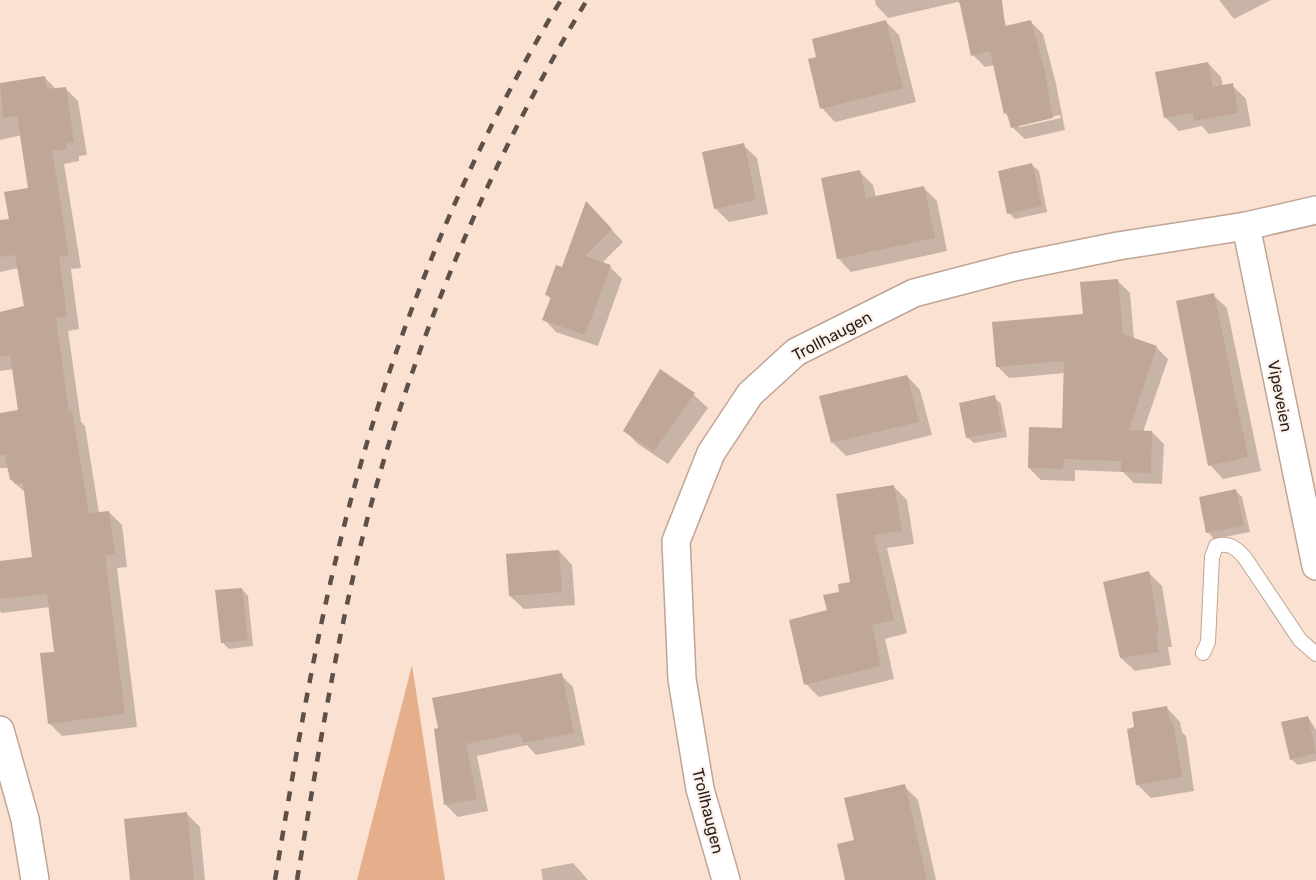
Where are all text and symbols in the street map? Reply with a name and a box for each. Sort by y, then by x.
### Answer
street label: Trollhaugen [789,307,875,365]
street label: Vipeveien [1264,359,1296,433]
street label: Trollhaugen [688,766,728,856]

